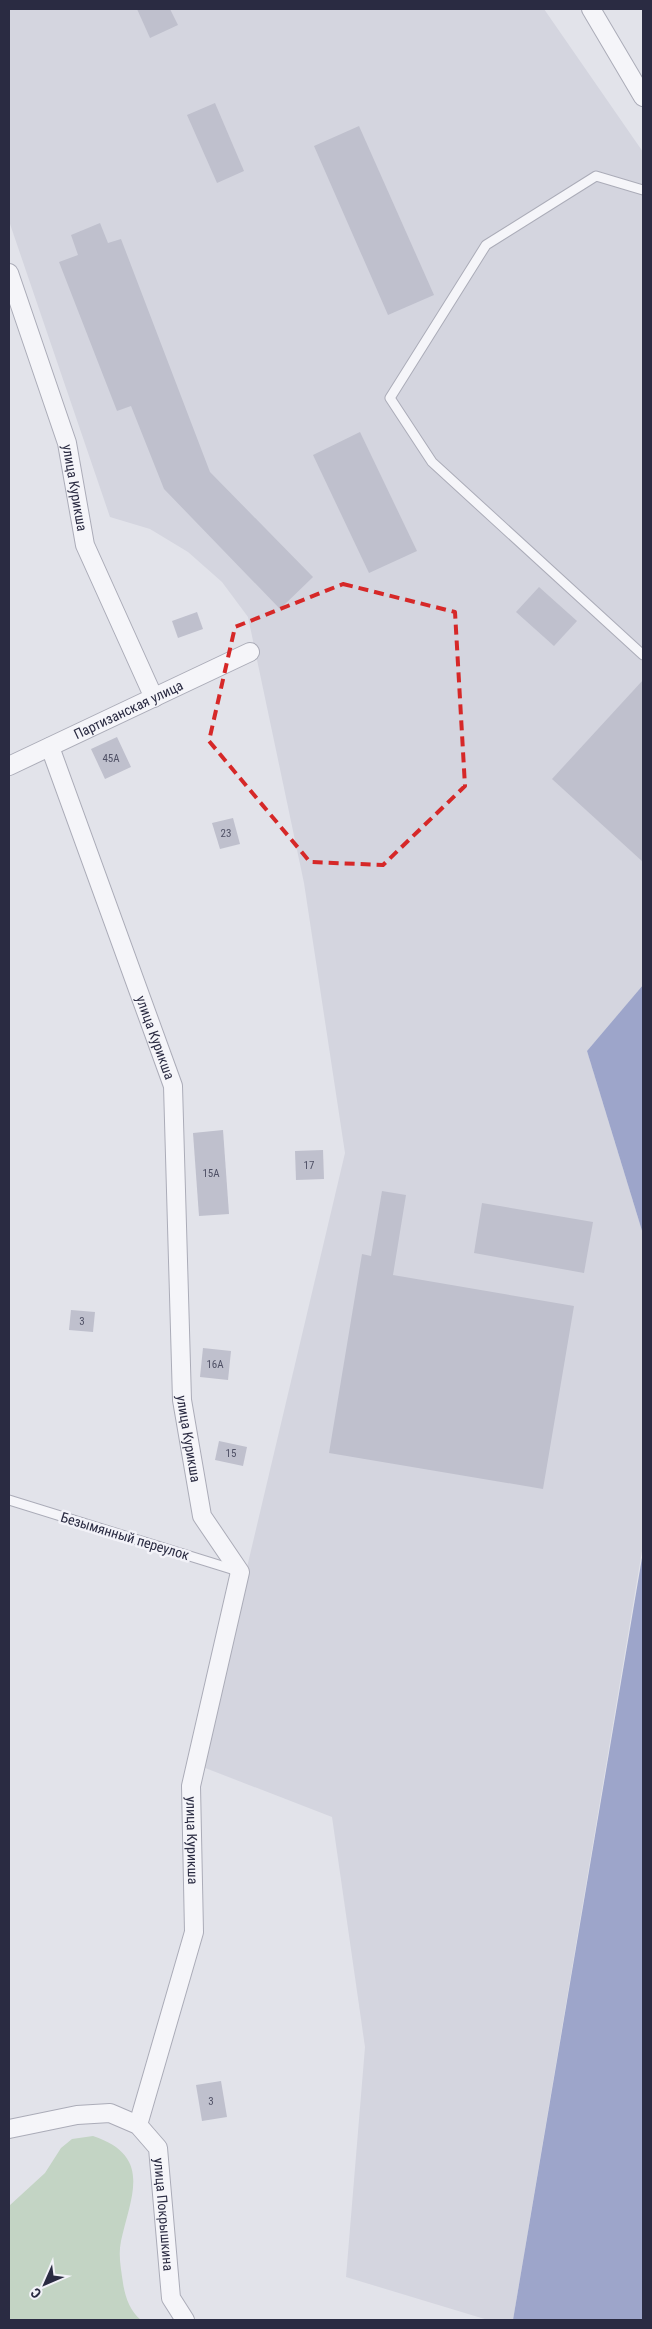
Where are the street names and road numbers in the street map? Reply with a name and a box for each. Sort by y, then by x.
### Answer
street label: улица Курикша [59,443,90,532]
street label: Партизанская улица [71,677,185,742]
street label: улица Курикша [133,993,178,1082]
street label: улица Курикша [174,1395,204,1483]
street label: Безымянный переулок [59,1509,191,1563]
street label: улица Курикша [183,1796,201,1884]
street label: улица Покрышкина [151,2157,177,2272]

